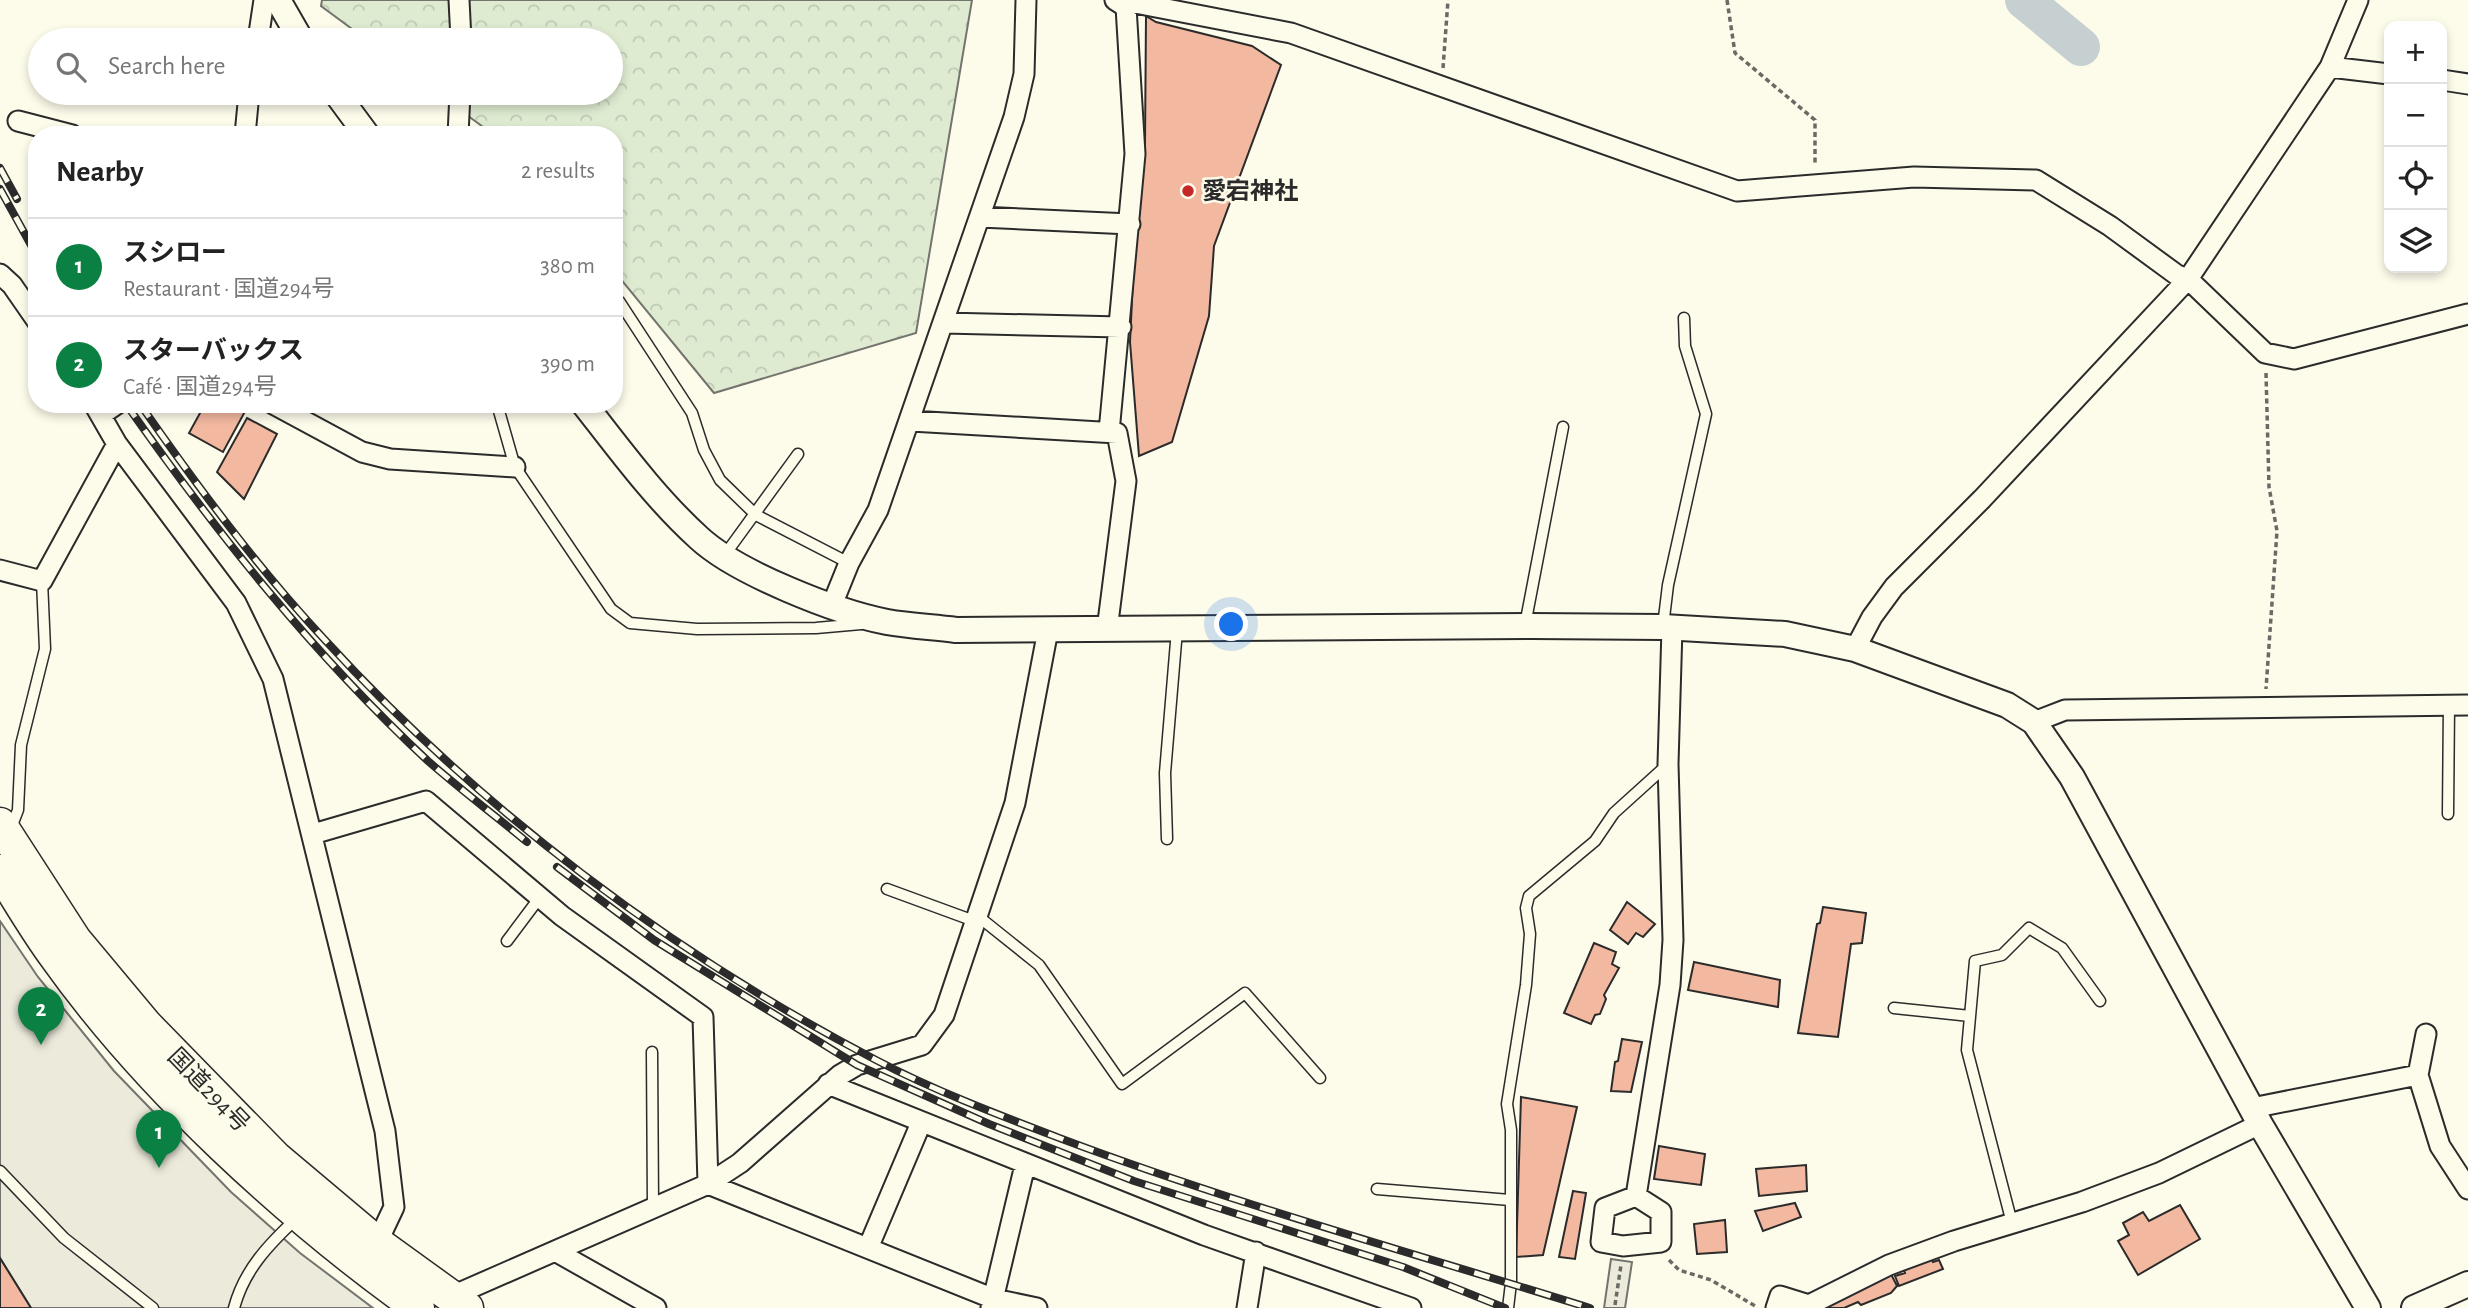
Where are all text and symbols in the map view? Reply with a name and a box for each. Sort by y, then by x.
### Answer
map controls [2384,21,2447,273]
button: + [2384,21,2447,84]
search box [28,28,623,105]
icon: search [52,48,90,86]
text: Search here [108,53,226,79]
button: − [2384,84,2447,147]
button: locate [2384,147,2447,210]
text: Nearby [56,157,144,187]
text: 2 results [521,160,595,183]
place label: 愛宕神社 [1202,178,1298,204]
marker: 愛宕神社 [1180,183,1196,199]
button: layers [2384,210,2447,273]
text: スシロー [123,240,227,266]
text: 1 [75,255,83,278]
text: 380 m [540,255,595,278]
text: Restaurant · 国道294号 [123,278,335,301]
text: スターバックス [123,338,304,364]
text: 2 [74,353,84,376]
text: 390 m [540,353,595,376]
text: Café · 国道294号 [123,376,277,399]
your location [1214,607,1248,641]
pin: 2 [18,987,64,1045]
street label: 国道294号 [163,1043,255,1137]
pin: 1 [136,1110,182,1168]

